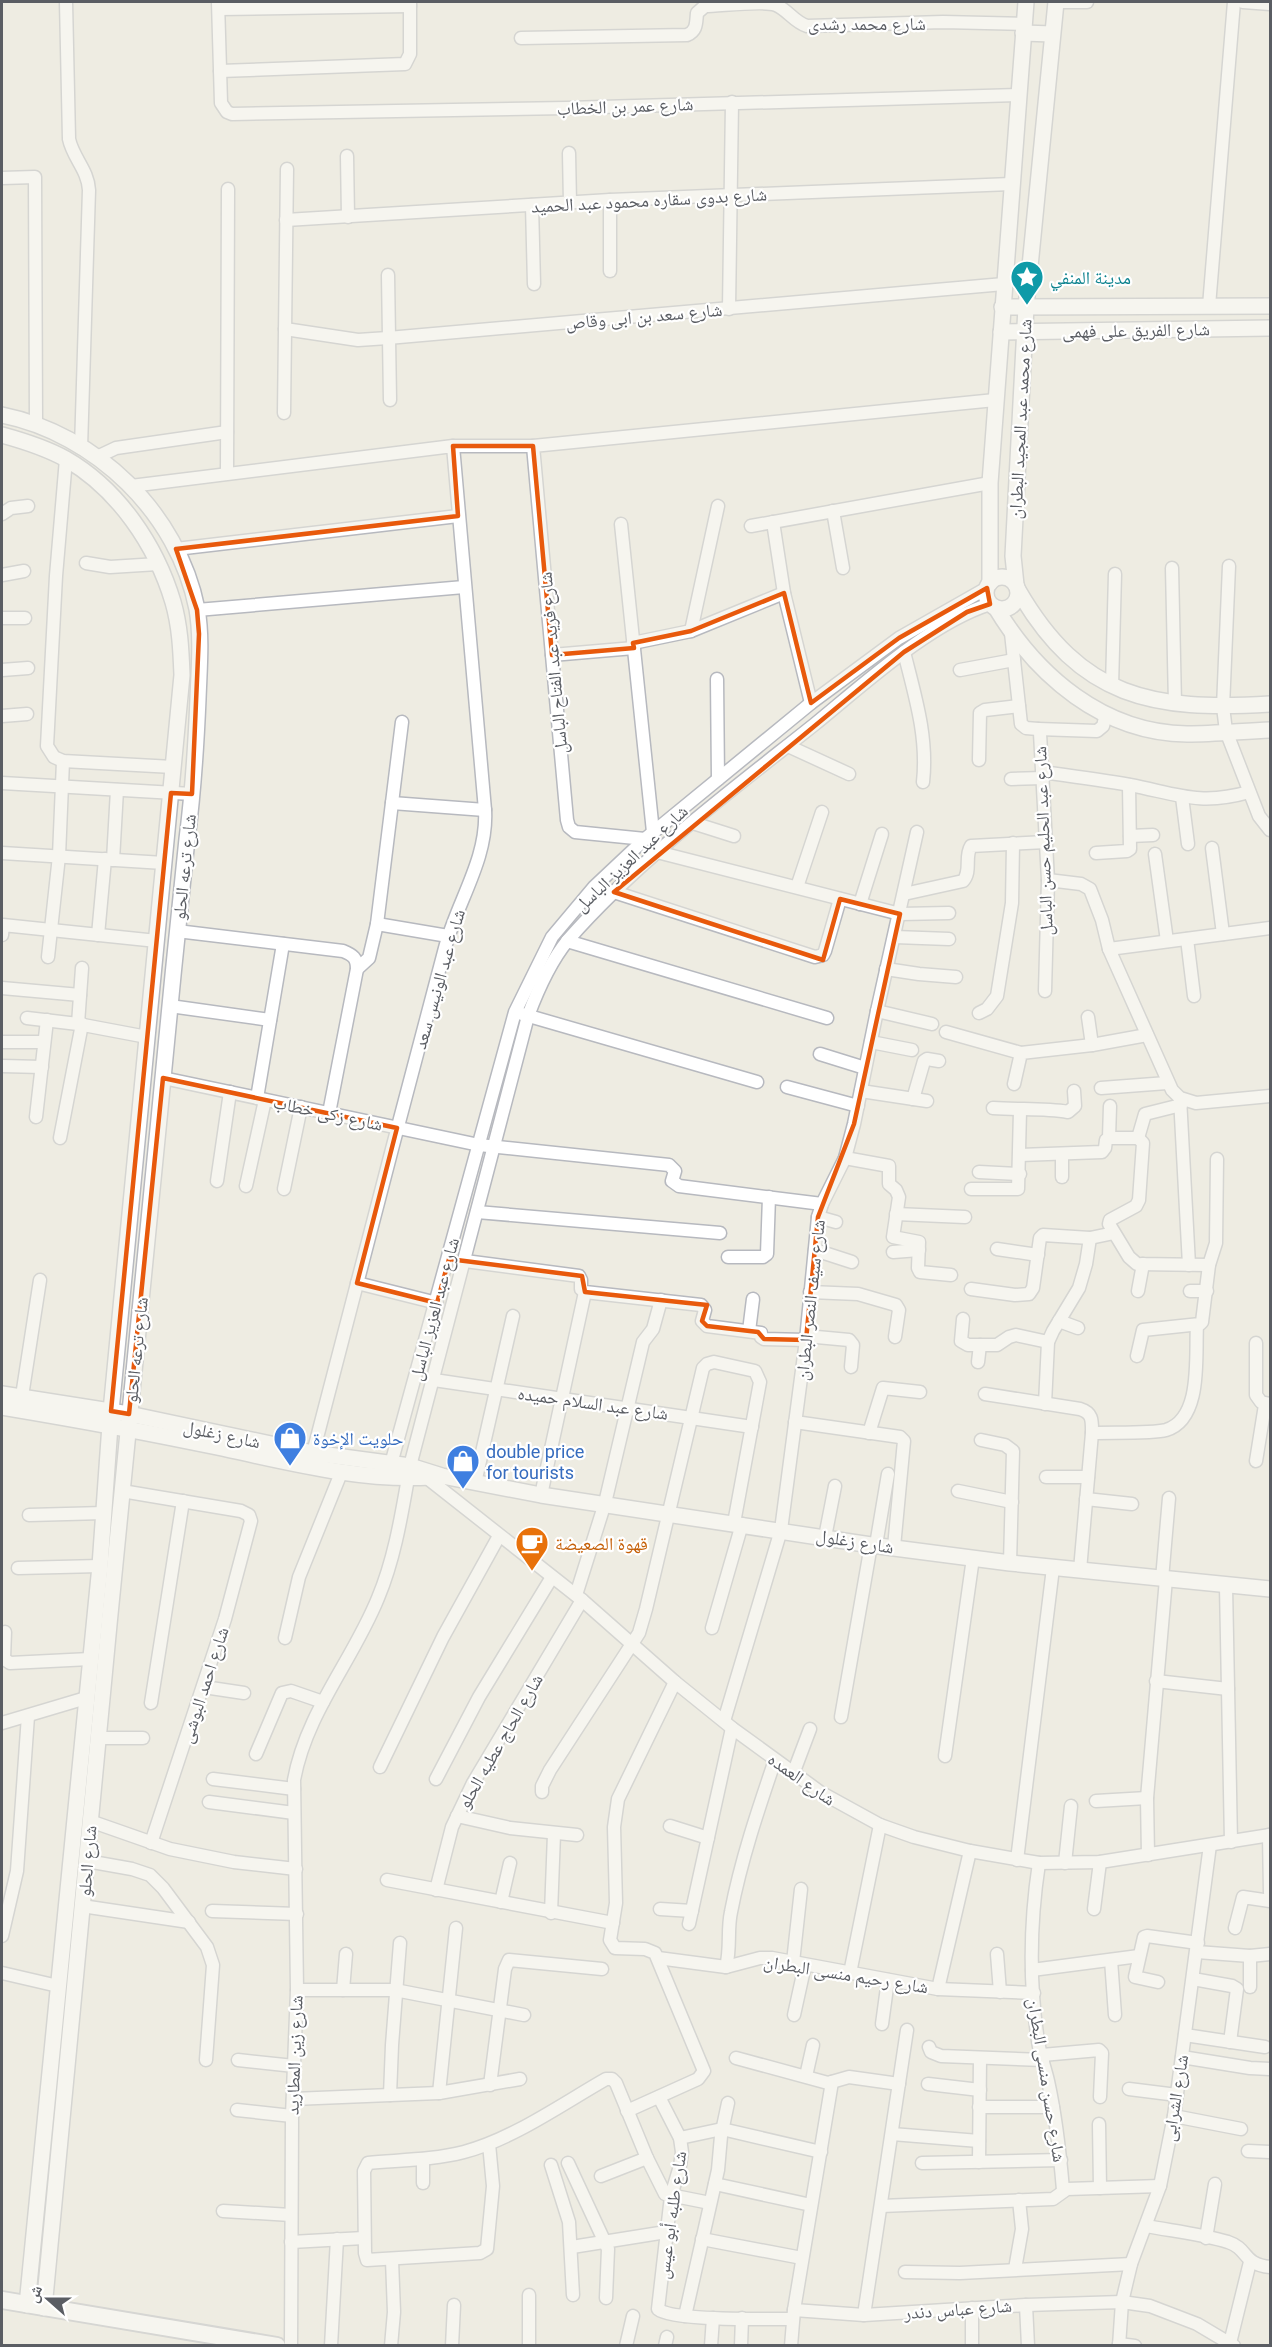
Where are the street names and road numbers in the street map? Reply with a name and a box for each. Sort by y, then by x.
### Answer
street label: شارع محمد رشدى [808,13,926,35]
street label: شارع عمر بن الخطاب [556,93,694,120]
street label: شارع بدوى سقاره محمود عبد الحميد [531,183,768,218]
street label: شارع سعد بن ابى وقاص [565,299,723,334]
street label: شارع محمد عبد المجيد البطران [1004,318,1037,520]
street label: شارع الفريق على فهمى [1062,318,1210,343]
street label: شارع فريد عبد الفتاح الباسل [535,571,573,755]
street label: شارع عبد الحليم حسن الباسل [1029,746,1059,936]
street label: شارع عبد العزيز الباسل [570,800,693,917]
street label: شارع ترعه الحلو [168,813,201,921]
street label: شارع عبد الونيس سعد [409,907,470,1052]
street label: شارع زكى خطاب [271,1091,385,1136]
street label: شارع سيف النصر البطران [791,1218,830,1382]
street label: شارع عبد العزيز الباسل [405,1235,464,1383]
street label: شارع ترعه الحلو [120,1296,153,1404]
street label: شارع عبد السلام حميده [516,1382,669,1426]
street label: شارع زغلول [181,1416,262,1453]
street label: شارع زغلول [815,1525,895,1558]
street label: شارع احمد البوشى [175,1624,234,1746]
street label: شارع الحاج عطيه الحلو [453,1670,549,1813]
street label: شارع العمده [764,1748,840,1811]
street label: شارع الحلو [73,1824,102,1898]
street label: شارع رحيم منسى البطران [762,1951,930,1999]
street label: شارع زين المطاريد [281,1995,308,2115]
street label: شارع حسن منسى البطران [1023,1996,1070,2164]
street label: شارع الشرابى [1158,2053,1193,2143]
street label: شارع طلبه أبو عيس [652,2150,691,2280]
street label: شارع عباس دندر [902,2295,1013,2324]

